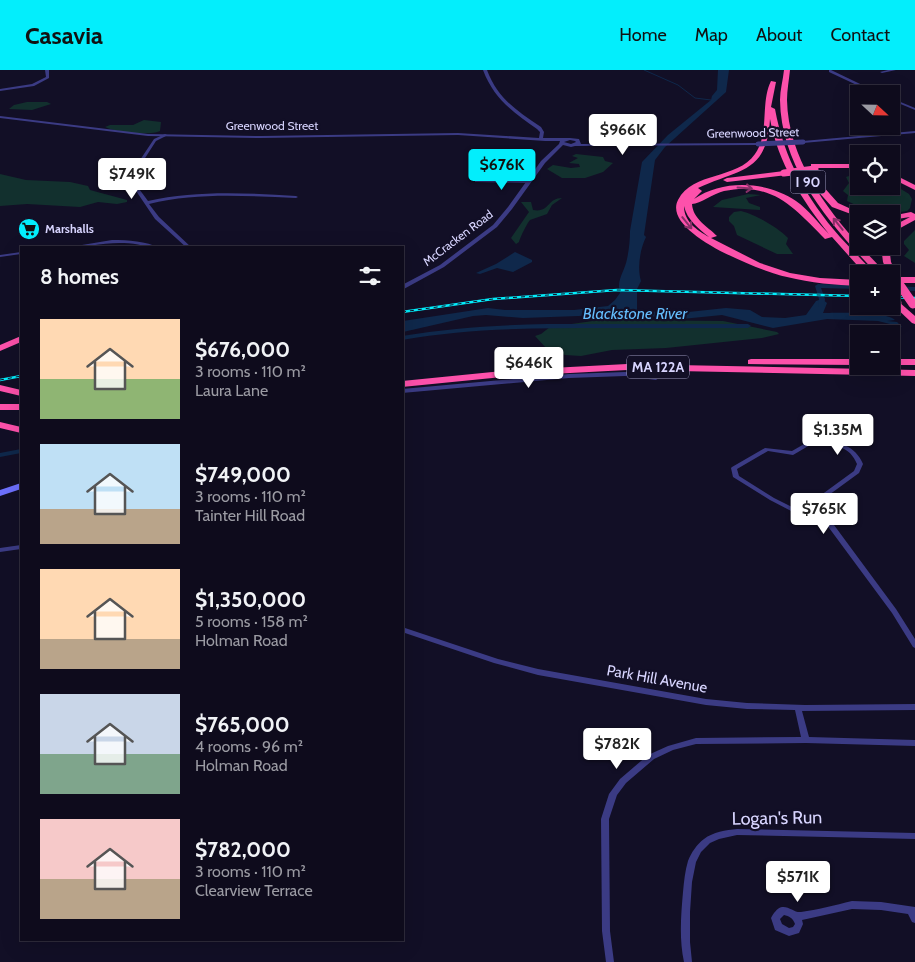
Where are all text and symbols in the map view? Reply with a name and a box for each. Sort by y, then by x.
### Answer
text: Casavia [25,21,103,50]
text: Home [619,24,667,46]
text: Map [695,24,728,46]
text: About [756,24,802,46]
text: Contact [830,24,890,46]
north arrow [850,85,900,135]
map controls [850,85,900,375]
pin: $966K [588,114,658,156]
street label: Greenwood Street [226,118,318,133]
text: $966K [600,120,646,139]
street label: Greenwood Street [707,124,799,141]
button: locate [850,145,900,195]
pin: $676K [467,148,537,191]
text: $676K [479,155,525,174]
pin: $749K [97,158,167,200]
text: $749K [109,164,155,183]
road number: I 90 [790,170,826,194]
one-way arrow [737,184,753,193]
button: layers [850,205,900,255]
street label: McCracken Road [420,206,496,269]
supermarket icon: Marshalls [17,217,41,241]
one-way arrow [681,217,692,230]
one-way arrow [832,218,843,231]
place label: Marshalls [45,221,94,236]
icon: filters [356,262,384,290]
text: 8 homes [40,264,119,289]
button: + [850,265,900,315]
water label: Blackstone River [583,304,688,323]
button: − [850,325,900,375]
text: $676,000 [195,337,290,362]
icon: home [80,339,140,399]
pin: $646K [494,346,564,389]
text: $646K [505,353,553,372]
road number: MA 122A [627,356,689,378]
text: 3 rooms · 110 m² [195,362,306,381]
text: Laura Lane [195,381,268,400]
pin: $1.35M [797,414,879,456]
text: $1.35M [813,420,863,439]
text: $749,000 [195,462,291,487]
icon: home [80,464,140,524]
text: 3 rooms · 110 m² [195,487,306,506]
pin: $765K [789,492,859,535]
text: $765K [802,499,846,518]
text: Tainter Hill Road [195,506,305,525]
text: $1,350,000 [195,587,306,612]
icon: home [80,589,140,649]
text: 5 rooms · 158 m² [195,612,308,631]
text: Holman Road [195,631,288,650]
street label: Park Hill Avenue [605,661,709,697]
text: $765,000 [195,712,290,737]
icon: home [80,714,140,774]
pin: $782K [582,728,652,770]
text: $782K [594,734,640,753]
text: 4 rooms · 96 m² [195,737,303,756]
text: Holman Road [195,756,288,775]
street label: Logan's Run [732,806,822,830]
text: $782,000 [195,837,291,862]
icon: home [80,839,140,899]
pin: $571K [763,860,833,903]
text: 3 rooms · 110 m² [195,862,306,881]
text: $571K [777,867,819,886]
text: Clearview Terrace [195,881,313,900]

